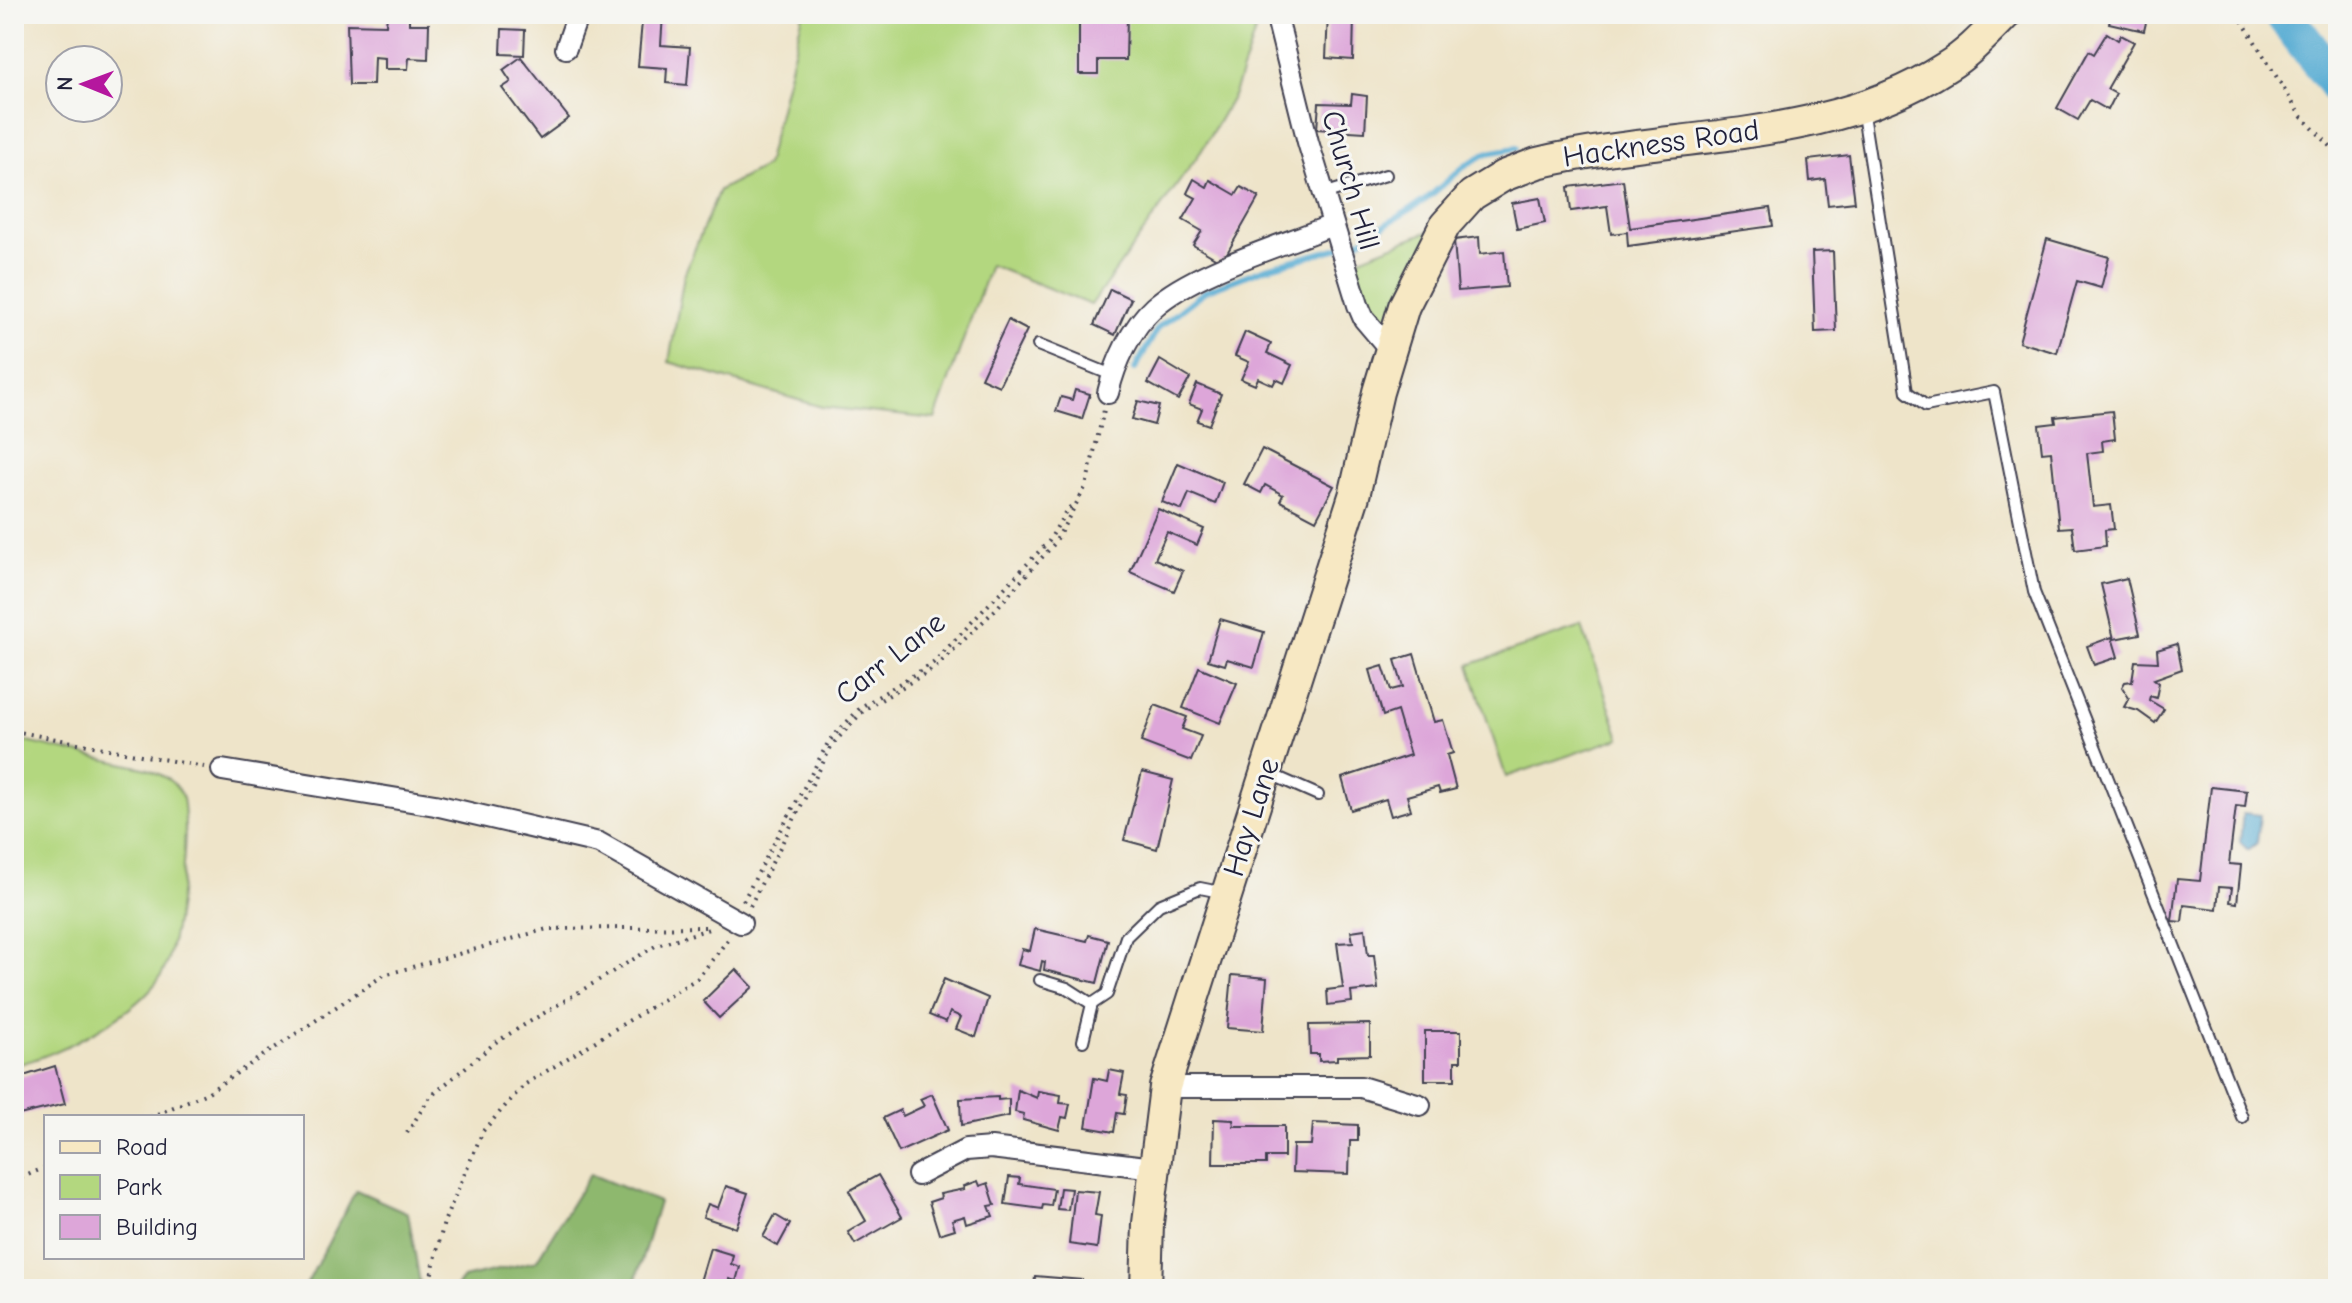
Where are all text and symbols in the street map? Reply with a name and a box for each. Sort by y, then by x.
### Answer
north arrow [44,44,124,124]
text: N [52,76,78,91]
street label: Church Hill [1314,107,1387,254]
street label: Hackness Road [1561,112,1761,175]
street label: Carr Lane [829,605,952,712]
street label: Hay Lane [1216,754,1287,881]
legend [44,1115,304,1259]
text: Road [116,1133,168,1161]
text: Park [116,1173,162,1201]
text: Building [116,1213,198,1241]

